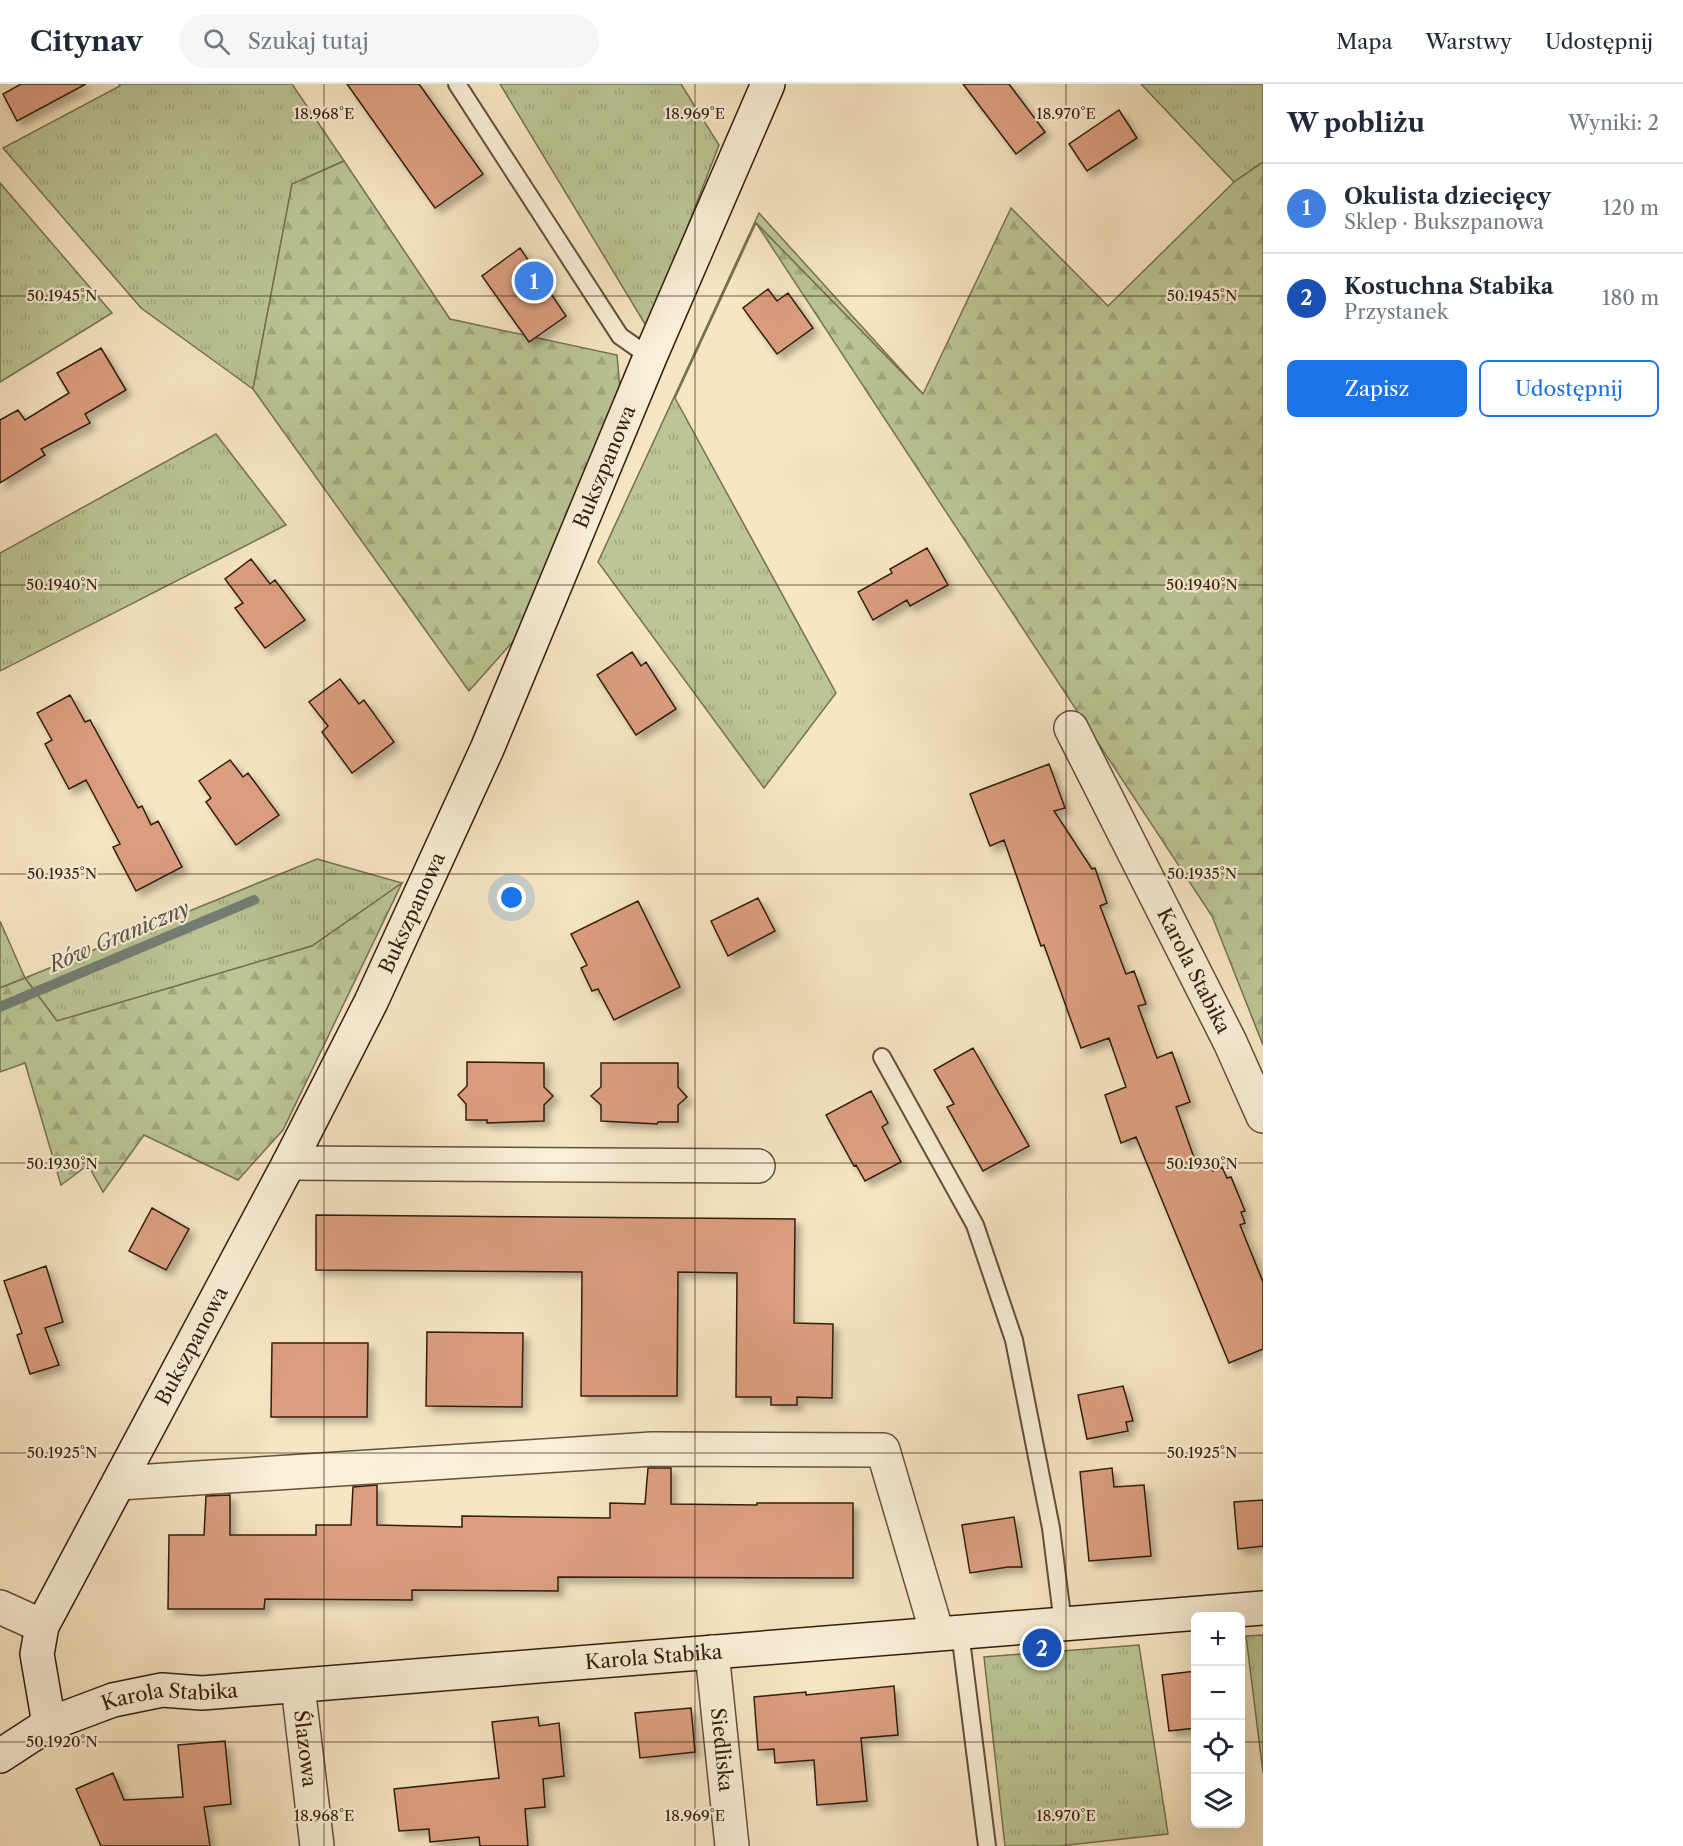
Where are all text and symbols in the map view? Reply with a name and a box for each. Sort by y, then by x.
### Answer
search box [179,14,599,68]
text: Citynav [30,24,143,58]
icon: search [200,25,233,58]
text: Szukaj tutaj [248,28,369,55]
text: Mapa [1336,29,1392,54]
text: Warstwy [1425,29,1512,54]
text: Udostępnij [1545,29,1653,54]
text: 18.968°E [294,104,354,123]
text: 18.969°E [665,104,725,123]
text: 18.970°E [1036,104,1096,123]
text: W pobliżu [1287,107,1425,139]
text: Wyniki: 2 [1568,111,1659,135]
text: Okulista dziecięcy [1344,183,1551,210]
text: 1 [1302,196,1311,220]
text: 120 m [1602,196,1659,220]
text: Sklep · Bukszpanowa [1344,210,1544,234]
pin: 1 [514,258,554,304]
text: Kostuchna Stabika [1344,273,1554,300]
text: 50.1945°N [27,286,97,305]
text: 50.1945°N [1167,286,1237,305]
text: 2 [1301,286,1312,310]
text: 180 m [1602,286,1659,310]
text: Przystanek [1344,300,1448,324]
button: Zapisz [1287,360,1467,417]
button: Udostępnij [1479,360,1659,417]
street label: Bukszpanowa [568,401,641,532]
text: 50.1940°N [26,575,98,594]
text: 50.1940°N [1166,575,1238,594]
street label: Bukszpanowa [374,848,450,977]
text: 50.1935°N [27,864,97,883]
text: 50.1935°N [1167,864,1237,883]
your location [497,883,526,912]
water label: Rów Graniczny [43,895,194,978]
street label: Karola Stabika [1152,904,1236,1038]
text: 50.1930°N [26,1154,98,1173]
text: 50.1930°N [1166,1154,1238,1173]
street label: Bukszpanowa [150,1282,233,1409]
text: 50.1925°N [27,1443,97,1462]
text: 50.1925°N [1167,1443,1237,1462]
map controls [1191,1612,1245,1828]
button: + [1191,1612,1245,1666]
pin: 2 [1022,1626,1062,1670]
street label: Karola Stabika [584,1639,724,1674]
button: − [1191,1666,1245,1720]
street label: Karola Stabika [98,1678,239,1715]
street label: Siedliska [706,1706,738,1793]
street label: Ślazowa [289,1709,322,1789]
button: locate [1191,1720,1245,1774]
text: 50.1920°N [26,1732,98,1751]
button: layers [1191,1774,1245,1828]
text: 18.968°E [294,1806,354,1825]
text: 18.969°E [665,1806,725,1825]
text: 18.970°E [1036,1806,1096,1825]

